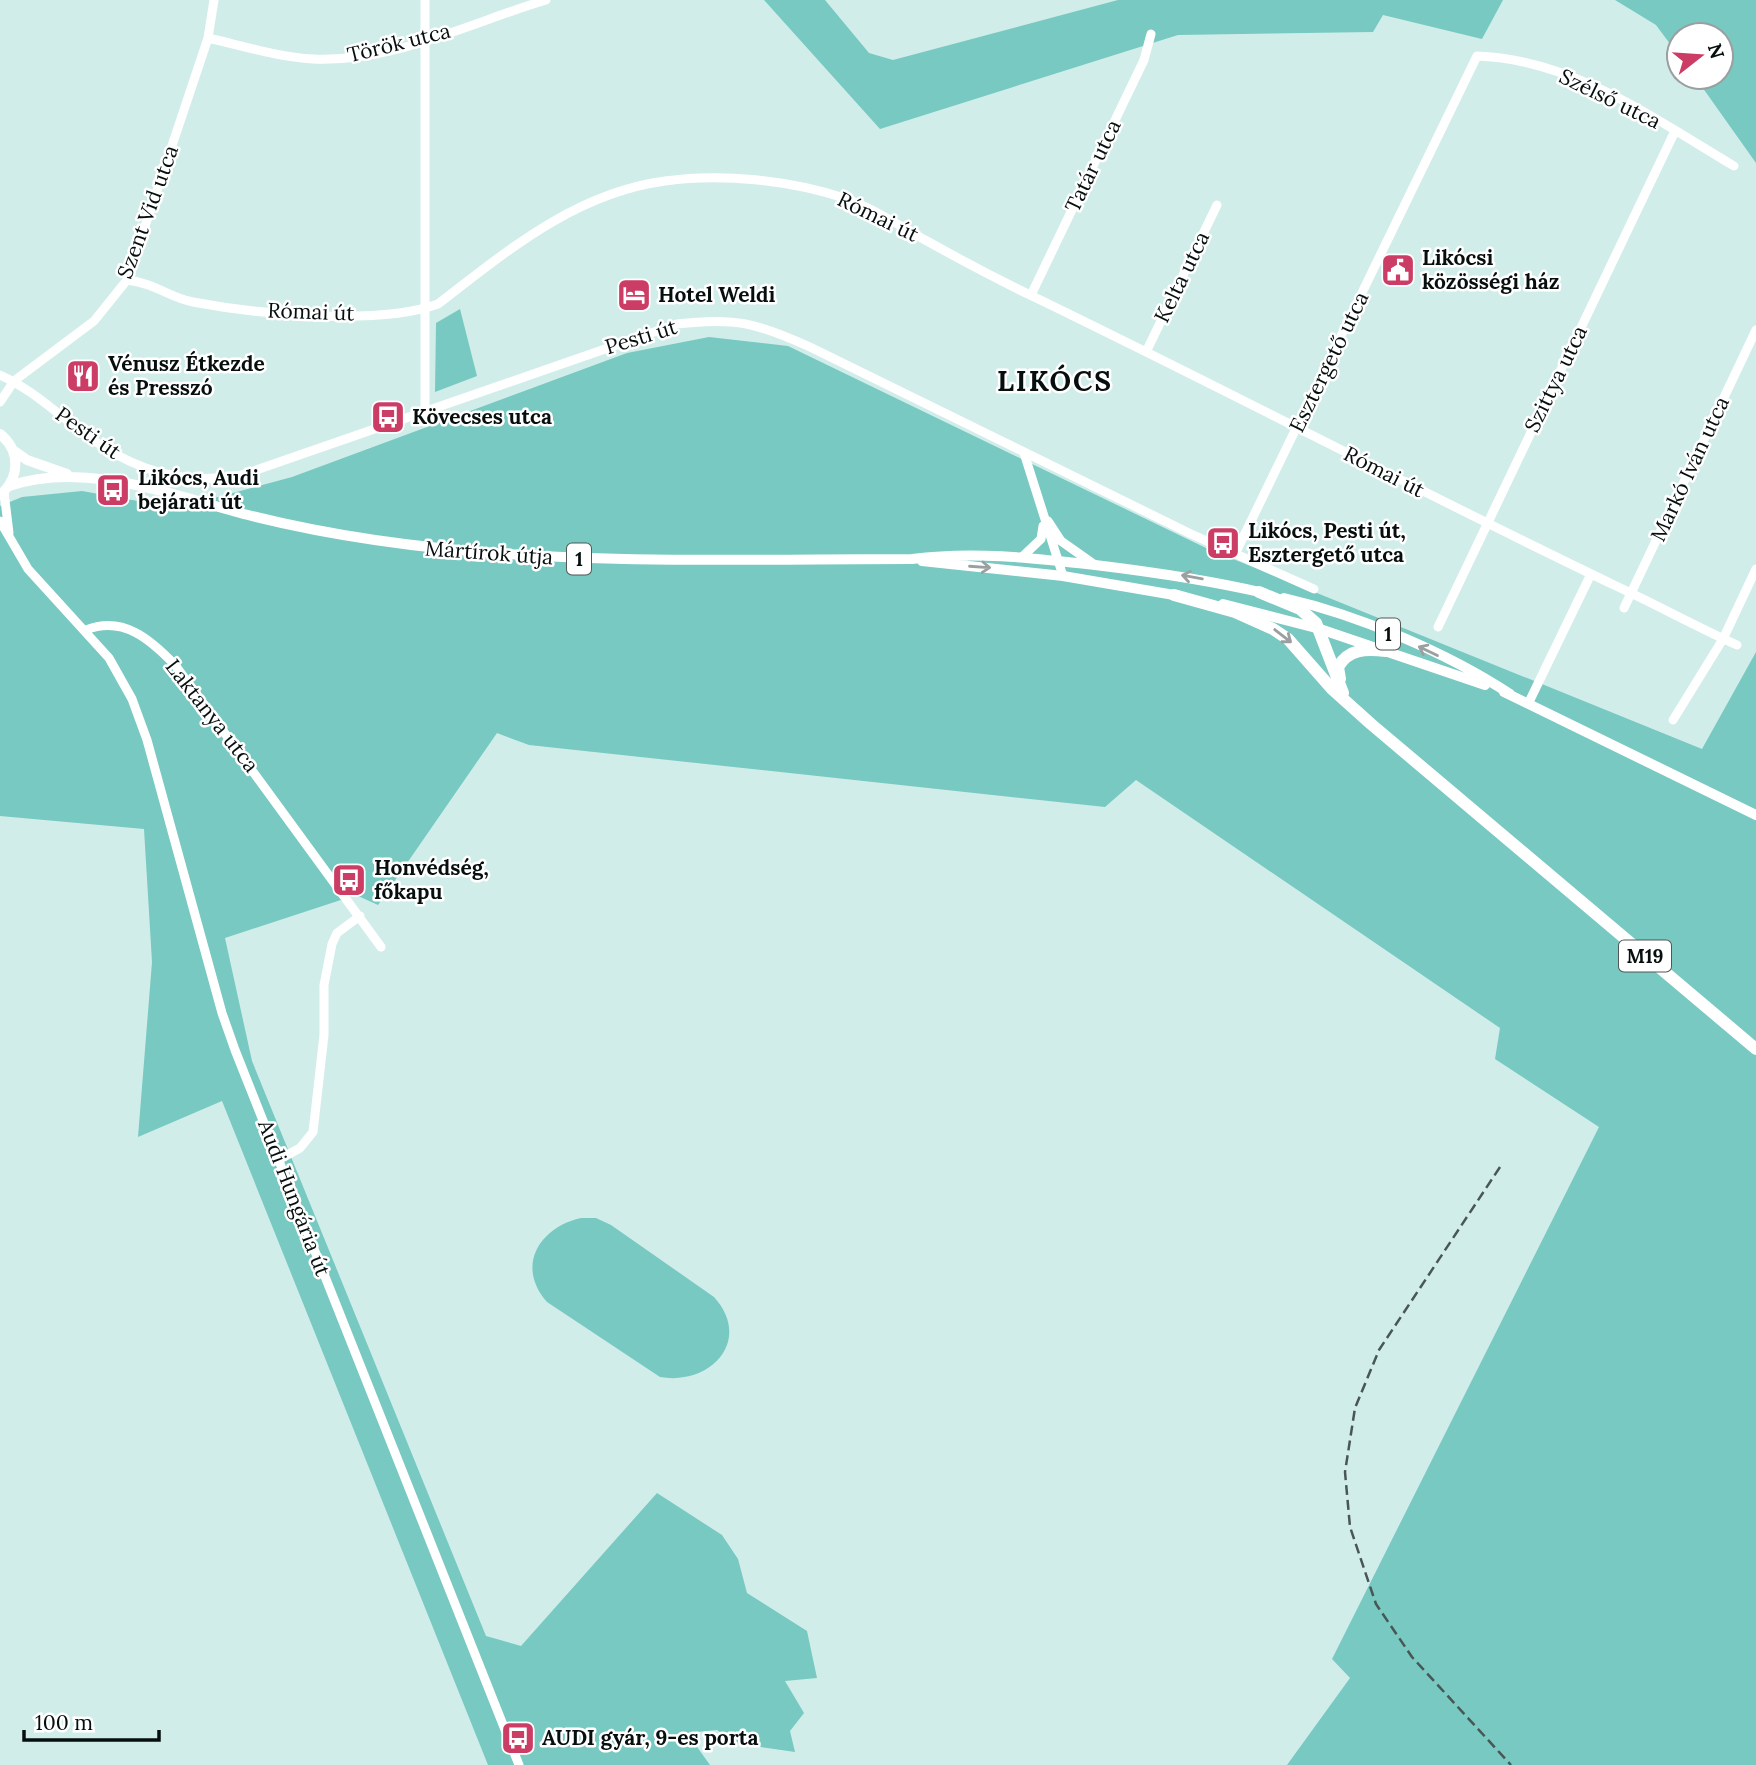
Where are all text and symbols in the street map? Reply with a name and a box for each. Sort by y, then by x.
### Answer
street label: Török utca [344,17,453,68]
north arrow [1665,21,1735,91]
text: N [1703,40,1730,62]
street label: Szélső utca [1555,62,1666,135]
street label: Tatár utca [1059,115,1127,217]
street label: Szent Vid utca [111,141,184,282]
street label: Római út [833,185,924,248]
street label: Kelta utca [1148,227,1215,327]
place label: Likócsi közösségi ház [1422,244,1560,295]
public building icon: Likócsi közösségi ház [1379,251,1417,289]
hotel icon: Hotel Weldi [615,276,653,314]
place label: Hotel Weldi [658,281,776,308]
street label: Esztergető utca [1283,287,1374,437]
street label: Római út [267,296,356,327]
street label: Pesti út [602,313,681,360]
street label: Szittya utca [1518,321,1593,437]
place label: Vénusz Étkezde és Presszó [108,350,265,401]
restaurant icon: Vénusz Étkezde és Presszó [64,357,102,395]
district label: LIKÓCS [997,363,1113,399]
street label: Markó Iván utca [1644,392,1735,546]
bus stop icon: Kövecses utca [369,398,407,436]
street label: Pesti út [50,400,127,465]
place label: Kövecses utca [412,403,552,430]
street label: Római út [1339,440,1430,504]
place label: Likócs, Audi bejárati út [137,464,259,515]
bus stop icon: Likócs, Audi bejárati út [94,471,132,509]
place label: Likócs, Pesti út, Esztergető utca [1248,517,1406,568]
bus stop icon: Likócs, Pesti út, Esztergető utca [1204,524,1242,562]
street label: Mártírok útja [424,535,554,570]
road number: 1 [567,544,591,574]
one-way arrow [968,561,991,574]
one-way arrow [1181,570,1204,583]
road number: 1 [1376,618,1400,650]
one-way arrow [1273,629,1291,644]
one-way arrow [1418,644,1439,658]
street label: Laktanya utca [160,654,265,778]
place label: Honvédség, főkapu [374,854,489,905]
bus stop icon: Honvédség, főkapu [330,861,368,899]
road number: M19 [1619,940,1671,972]
street label: Audi Hungária út [252,1115,337,1281]
scale bar [24,1698,159,1742]
text: 100 m [35,1709,93,1736]
bus stop icon: AUDI gyár, 9-es porta [499,1719,537,1757]
place label: AUDI gyár, 9-es porta [542,1724,758,1751]

